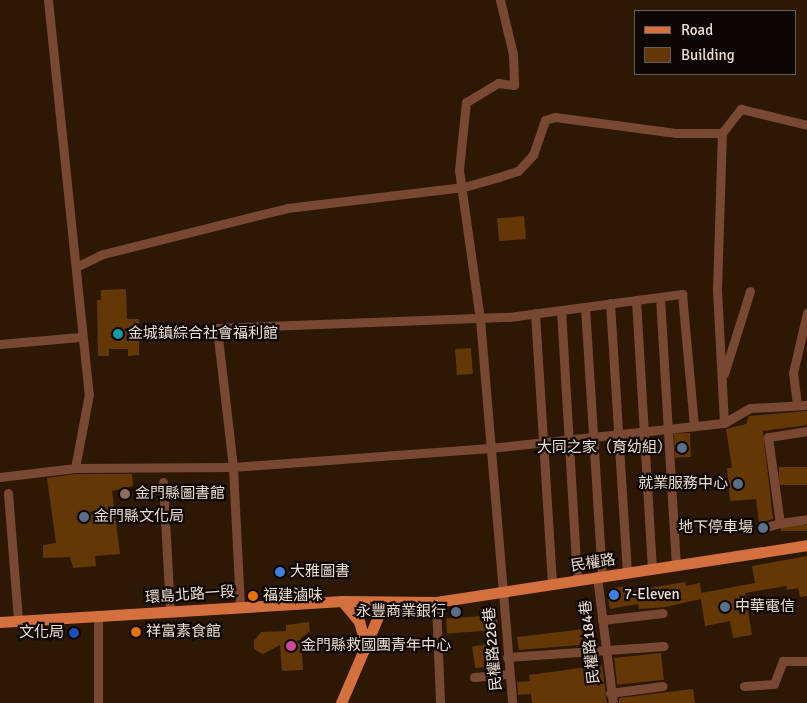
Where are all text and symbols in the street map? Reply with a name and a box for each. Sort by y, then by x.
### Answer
legend [634,10,797,75]
text: Road [681,21,713,39]
text: Building [681,46,735,64]
place label: 金城鎮綜合社會福利館 [128,325,278,343]
marker: 金城鎮綜合社會福利館 [112,328,124,340]
place label: 大同之家（育幼組） [537,439,672,457]
marker: 大同之家（育幼組） [676,442,688,454]
place label: 就業服務中心 [638,475,728,493]
marker: 就業服務中心 [732,478,744,490]
place label: 金門縣圖書館 [135,485,225,503]
marker: 金門縣圖書館 [119,488,131,500]
place label: 金門縣文化局 [94,508,184,526]
marker: 金門縣文化局 [78,511,90,523]
place label: 地下停車場 [678,519,753,537]
marker: 地下停車場 [757,522,769,534]
street label: 民權路 [569,551,617,575]
place label: 大雅圖書 [290,563,350,581]
marker: 大雅圖書 [274,566,286,578]
street label: 環島北路一段 [144,583,236,607]
place label: 7-Eleven [624,586,680,604]
place label: 福建滷味 [263,587,323,605]
marker: 7-Eleven [608,589,620,601]
marker: 福建滷味 [247,590,259,602]
place label: 中華電信 [735,598,795,616]
street label: 民權路184巷 [577,599,603,685]
marker: 中華電信 [719,601,731,613]
place label: 永豐商業銀行 [356,603,446,621]
marker: 永豐商業銀行 [450,606,462,618]
street label: 民權路226巷 [480,606,506,692]
place label: 祥富素食館 [146,623,221,641]
place label: 文化局 [19,624,64,642]
marker: 祥富素食館 [130,626,142,638]
marker: 文化局 [68,627,80,639]
place label: 金門縣救國團青年中心 [301,637,451,655]
marker: 金門縣救國團青年中心 [285,640,297,652]

